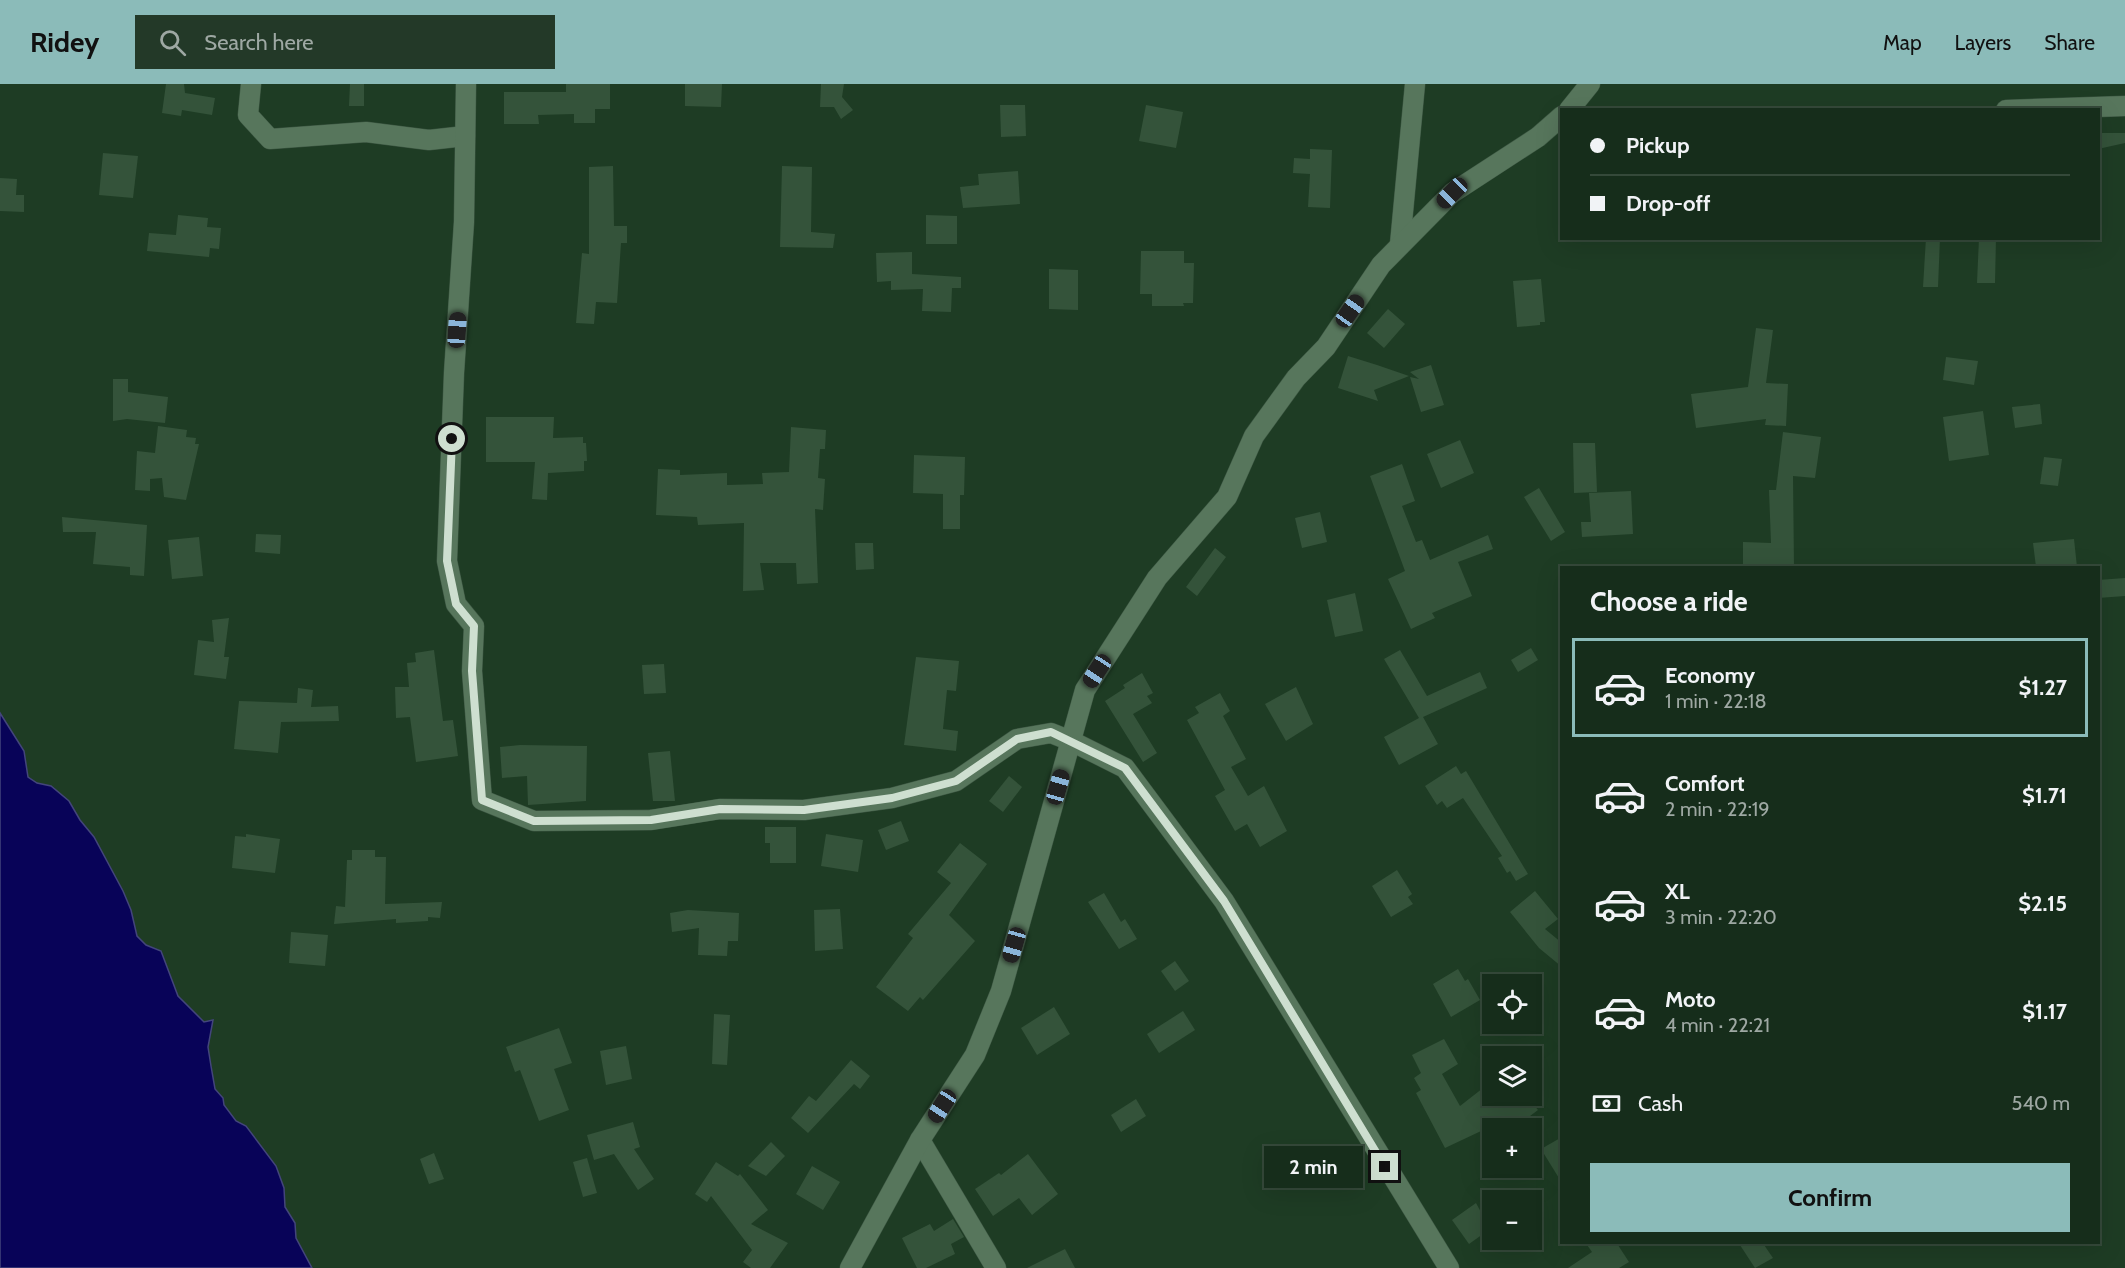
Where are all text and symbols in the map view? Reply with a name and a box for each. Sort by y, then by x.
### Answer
search box [135,15,555,69]
text: Ridey [30,25,99,59]
icon: search [156,26,189,59]
text: Search here [204,29,314,56]
text: Map [1883,30,1922,55]
text: Layers [1955,30,2011,55]
text: Share [2044,30,2095,55]
text: Pickup [1626,132,1690,159]
car [1433,174,1471,212]
text: Drop-off [1626,190,1710,217]
car [1332,291,1368,331]
car [447,311,467,349]
route start [438,425,465,452]
text: Choose a ride [1590,585,1748,618]
car [1080,651,1114,691]
icon: car [1593,661,1647,715]
text: Economy [1665,662,1755,689]
text: $1.27 [2018,674,2067,701]
text: 1 min · 22:18 [1665,689,1767,713]
car [1044,767,1072,807]
icon: car [1593,769,1647,823]
text: Comfort [1665,770,1744,797]
text: $1.71 [2022,782,2067,809]
text: 2 min · 22:19 [1665,797,1770,821]
icon: car [1593,877,1647,931]
text: XL [1665,878,1690,905]
text: $2.15 [2018,890,2067,917]
text: 3 min · 22:20 [1665,905,1777,929]
car [1000,925,1028,965]
map controls [1482,974,1542,1250]
button: locate [1482,974,1542,1034]
icon: car [1593,985,1647,1039]
text: Moto [1665,986,1716,1013]
text: $1.17 [2022,998,2067,1025]
text: 4 min · 22:21 [1665,1013,1770,1037]
button: layers [1482,1046,1542,1106]
car [925,1086,959,1126]
icon: cash [1590,1087,1623,1120]
text: Cash [1638,1090,1683,1117]
text: 540 m [2012,1091,2070,1115]
button: + [1482,1118,1542,1178]
callout: 2 min [1265,1146,1364,1188]
route end [1371,1153,1398,1180]
text: 2 min [1289,1155,1338,1179]
button: Confirm [1590,1163,2070,1232]
button: − [1482,1190,1542,1250]

